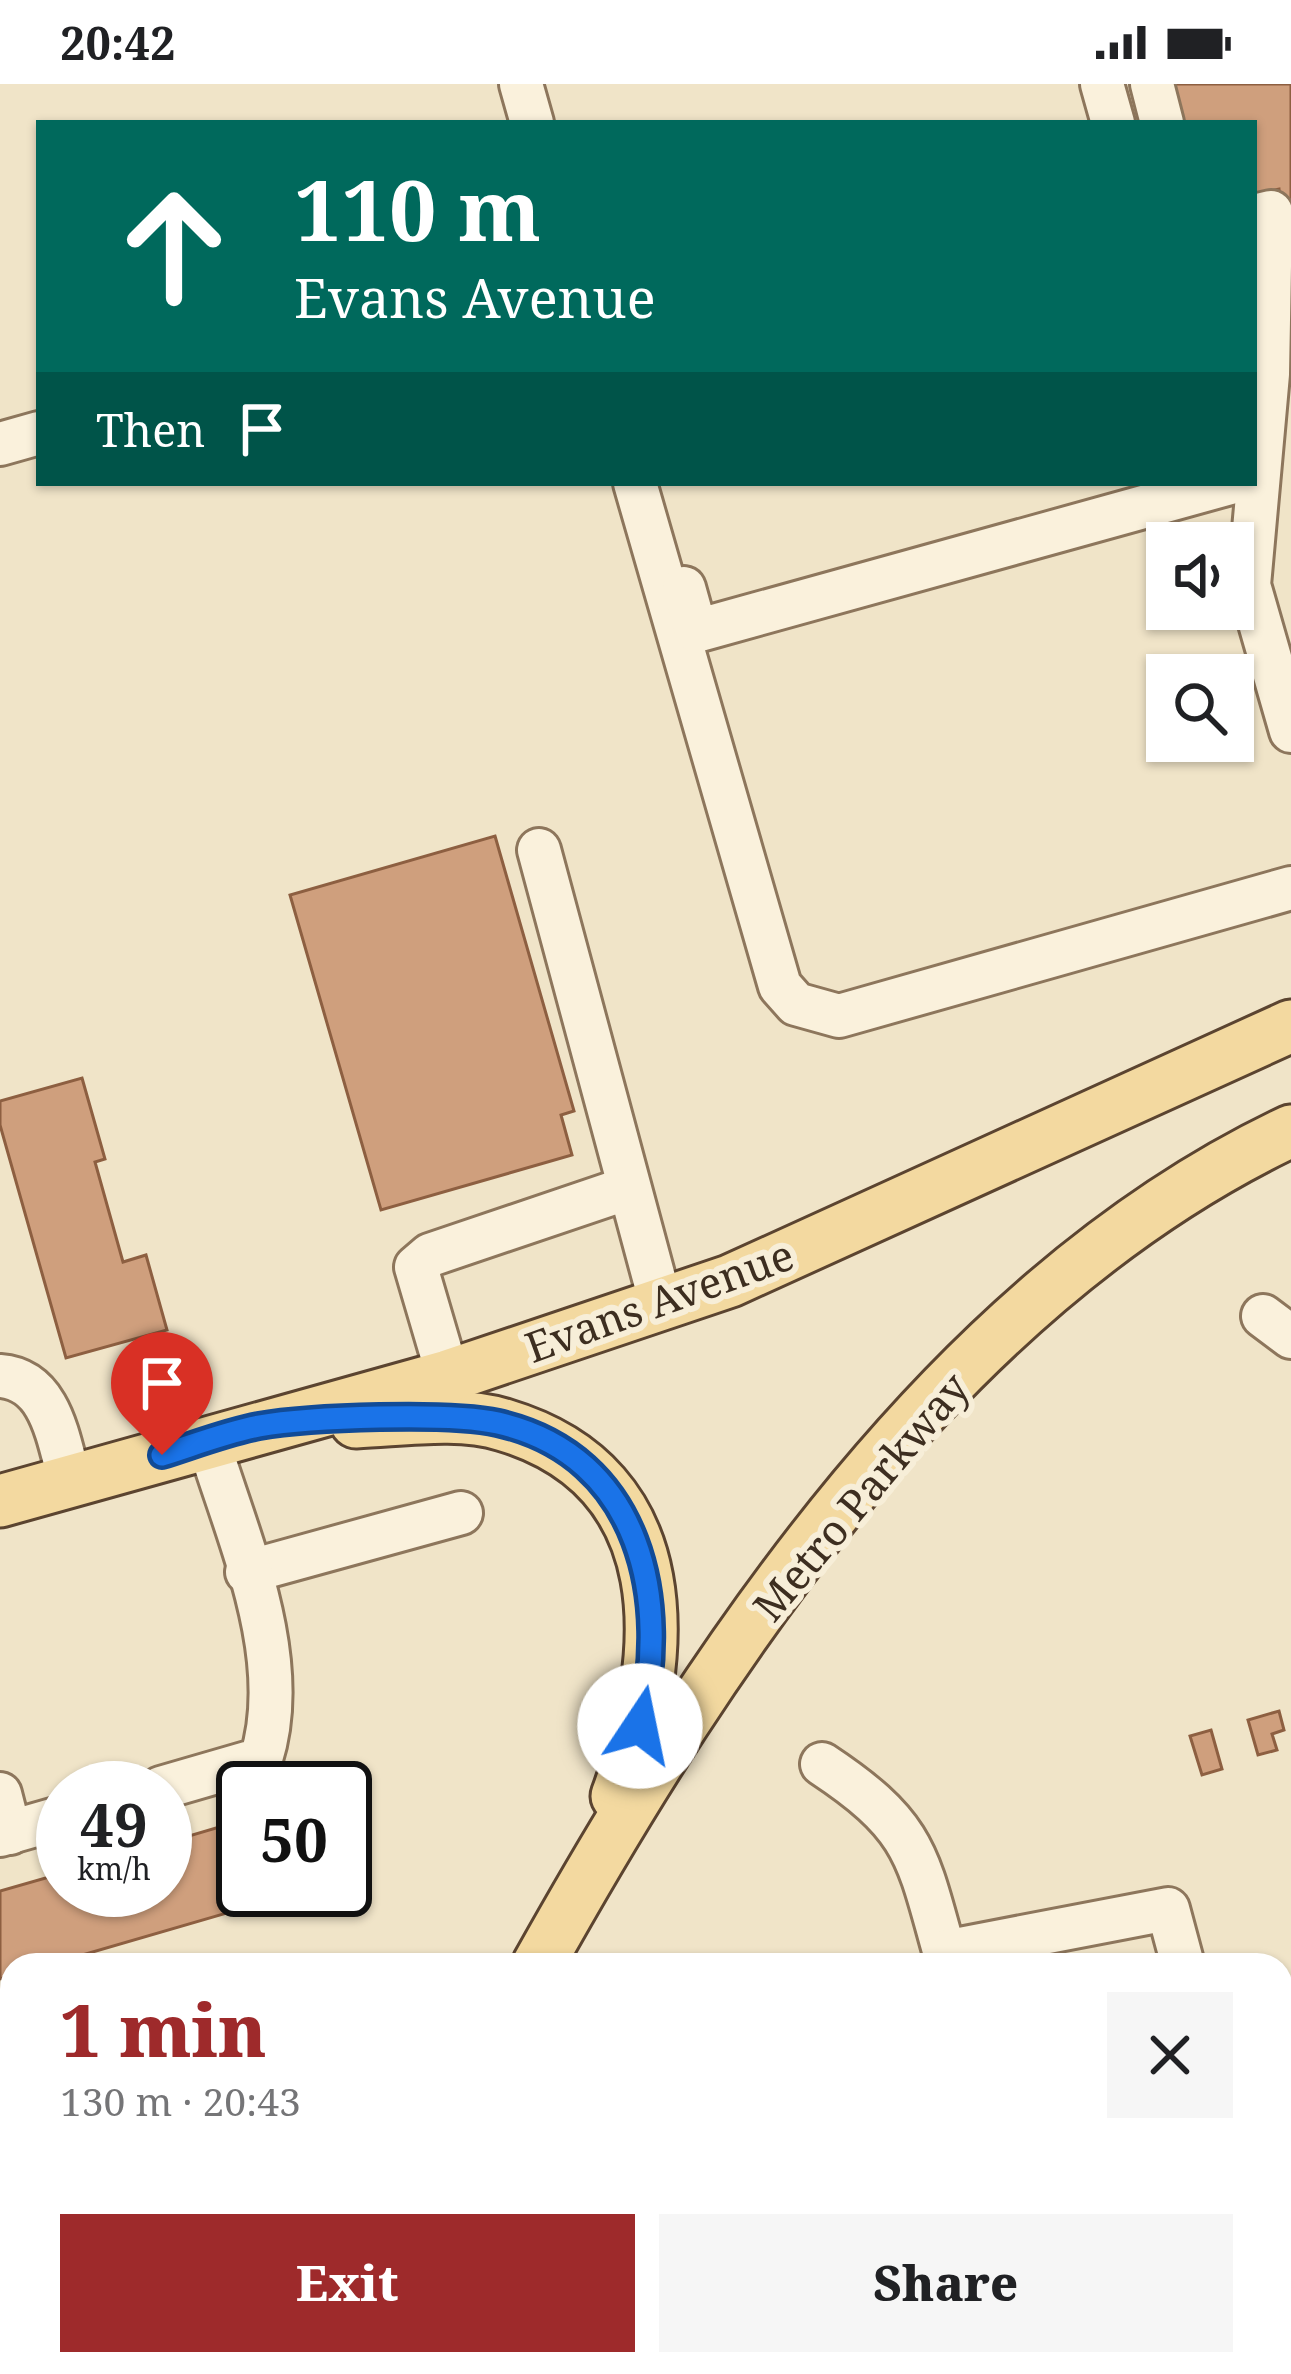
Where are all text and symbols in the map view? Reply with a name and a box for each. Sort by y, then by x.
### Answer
text: 20:42 [60,12,175,73]
text: 110 m [294,151,541,266]
icon: ahead [96,168,252,324]
text: Evans Avenue [294,260,656,334]
icon: arrive [229,396,295,462]
text: Then [96,399,205,460]
map controls [1146,522,1254,762]
button: sound [1146,522,1254,630]
button: search [1146,654,1254,762]
street label: Evans Avenue [517,1225,801,1375]
pin [111,1332,213,1455]
icon: arrive [129,1350,195,1416]
street label: Metro Parkway [739,1360,981,1632]
position arrow [577,1663,703,1789]
speed limit sign: 50 [216,1761,372,1917]
text: 49 [80,1783,148,1865]
text: km/h [77,1848,151,1889]
text: 1 min [60,1980,267,2078]
button: close [1107,1992,1233,2118]
text: 130 m · 20:43 [60,2074,301,2127]
button: Exit [60,2214,635,2352]
button: Share [659,2214,1233,2352]

